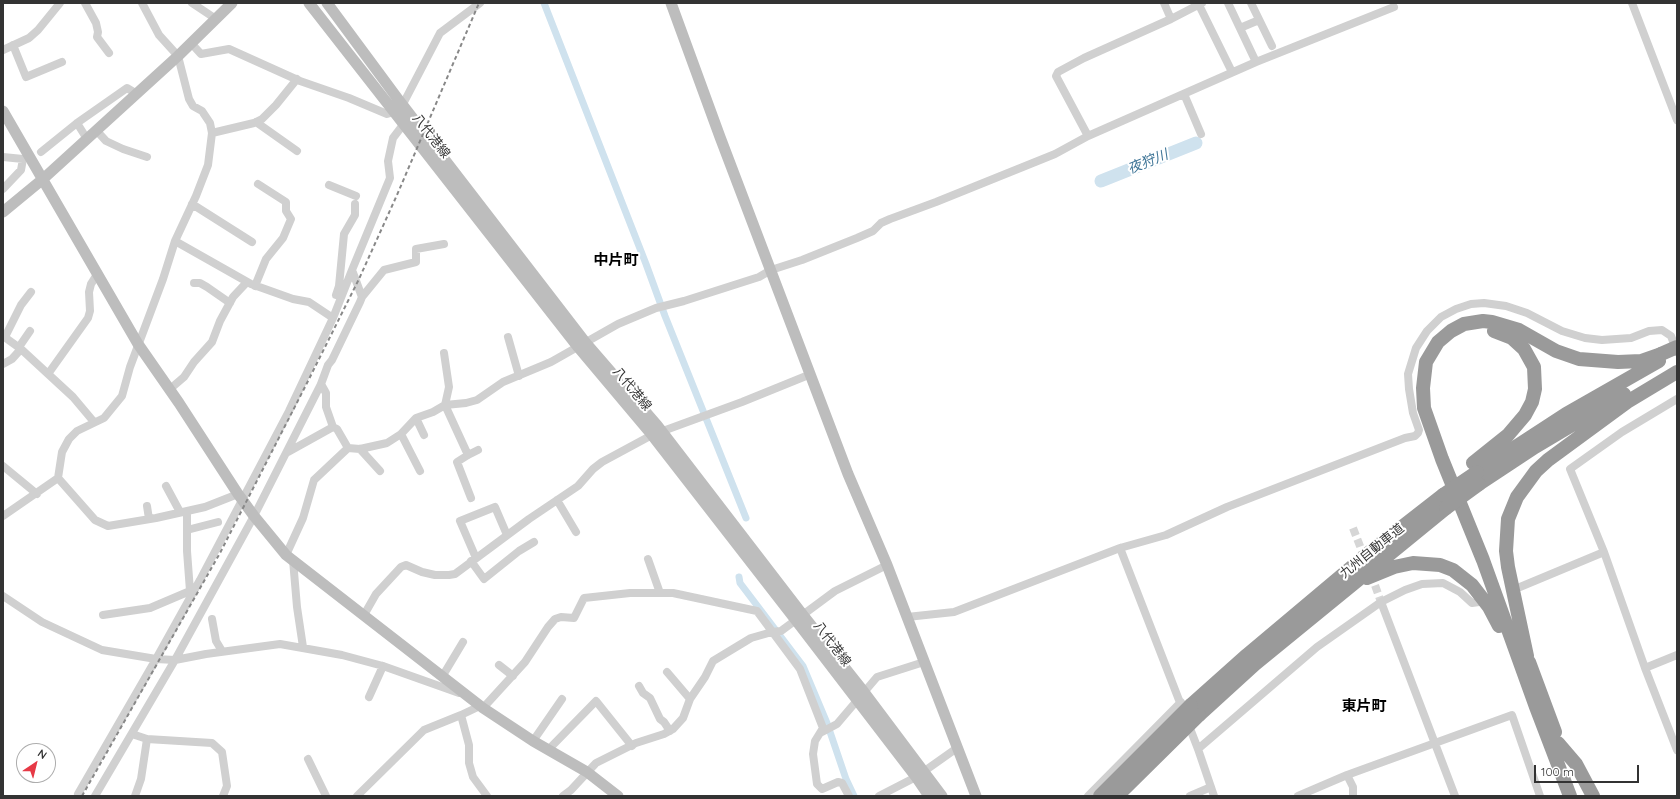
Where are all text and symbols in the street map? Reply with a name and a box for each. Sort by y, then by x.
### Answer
street label: 八代港線 [409,111,453,161]
water label: 夜狩川 [1125,146,1171,178]
district label: 中片町 [594,251,638,269]
street label: 八代港線 [609,364,655,414]
street label: 九州自動車道 [1337,520,1407,582]
street label: 八代港線 [810,619,854,669]
district label: 東片町 [1342,697,1386,715]
north arrow [16,743,56,783]
text: N [35,746,50,762]
scale bar [1536,757,1641,783]
text: 100 m [1541,764,1574,779]

